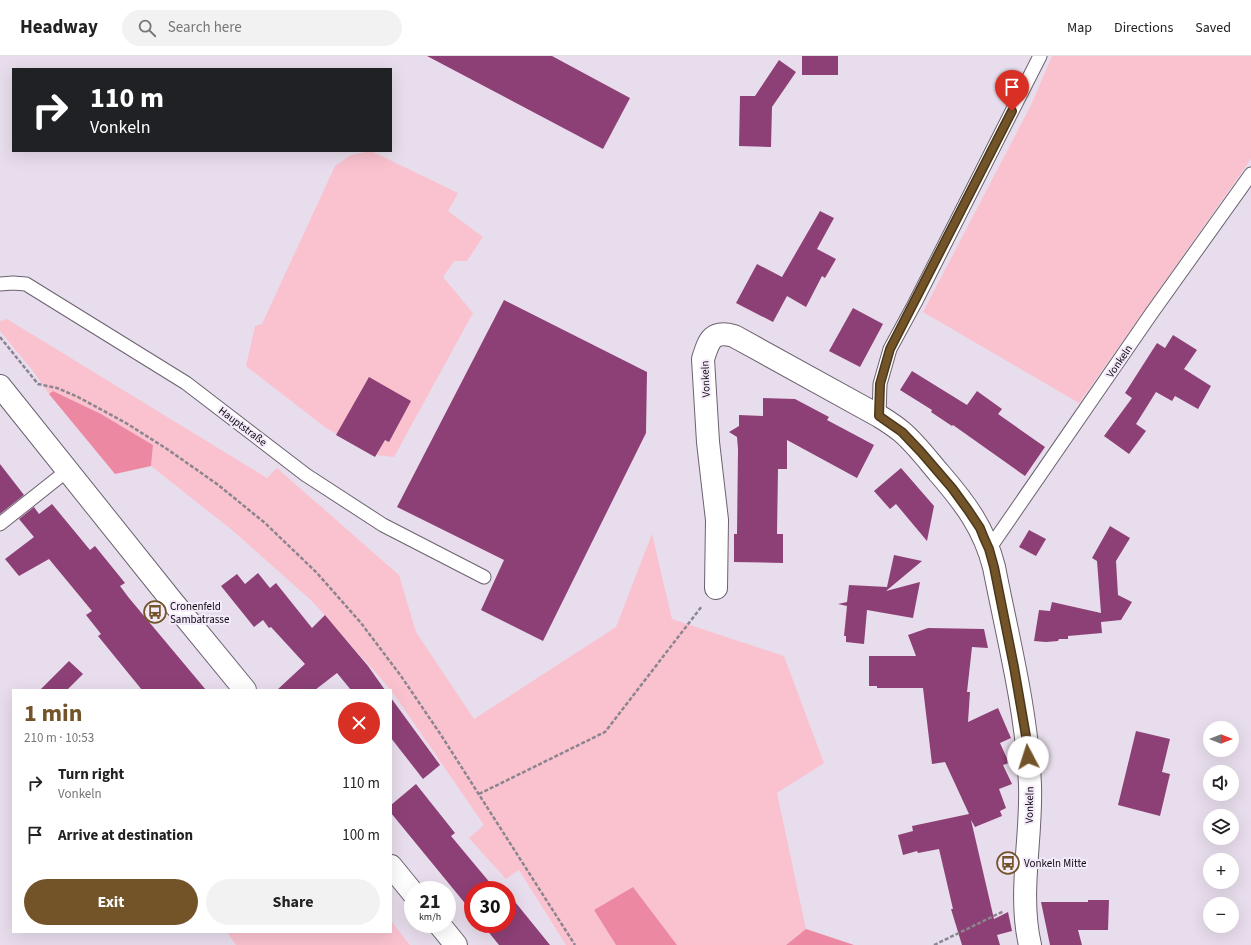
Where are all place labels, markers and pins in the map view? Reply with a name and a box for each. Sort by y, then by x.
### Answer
pin [995,70,1029,111]
bus stop icon: Cronenfeld Sambatrasse [142,599,168,625]
place label: Cronenfeld Sambatrasse [170,599,230,627]
bus stop icon: Vonkeln Mitte [995,850,1021,876]
place label: Vonkeln Mitte [1024,856,1087,871]

